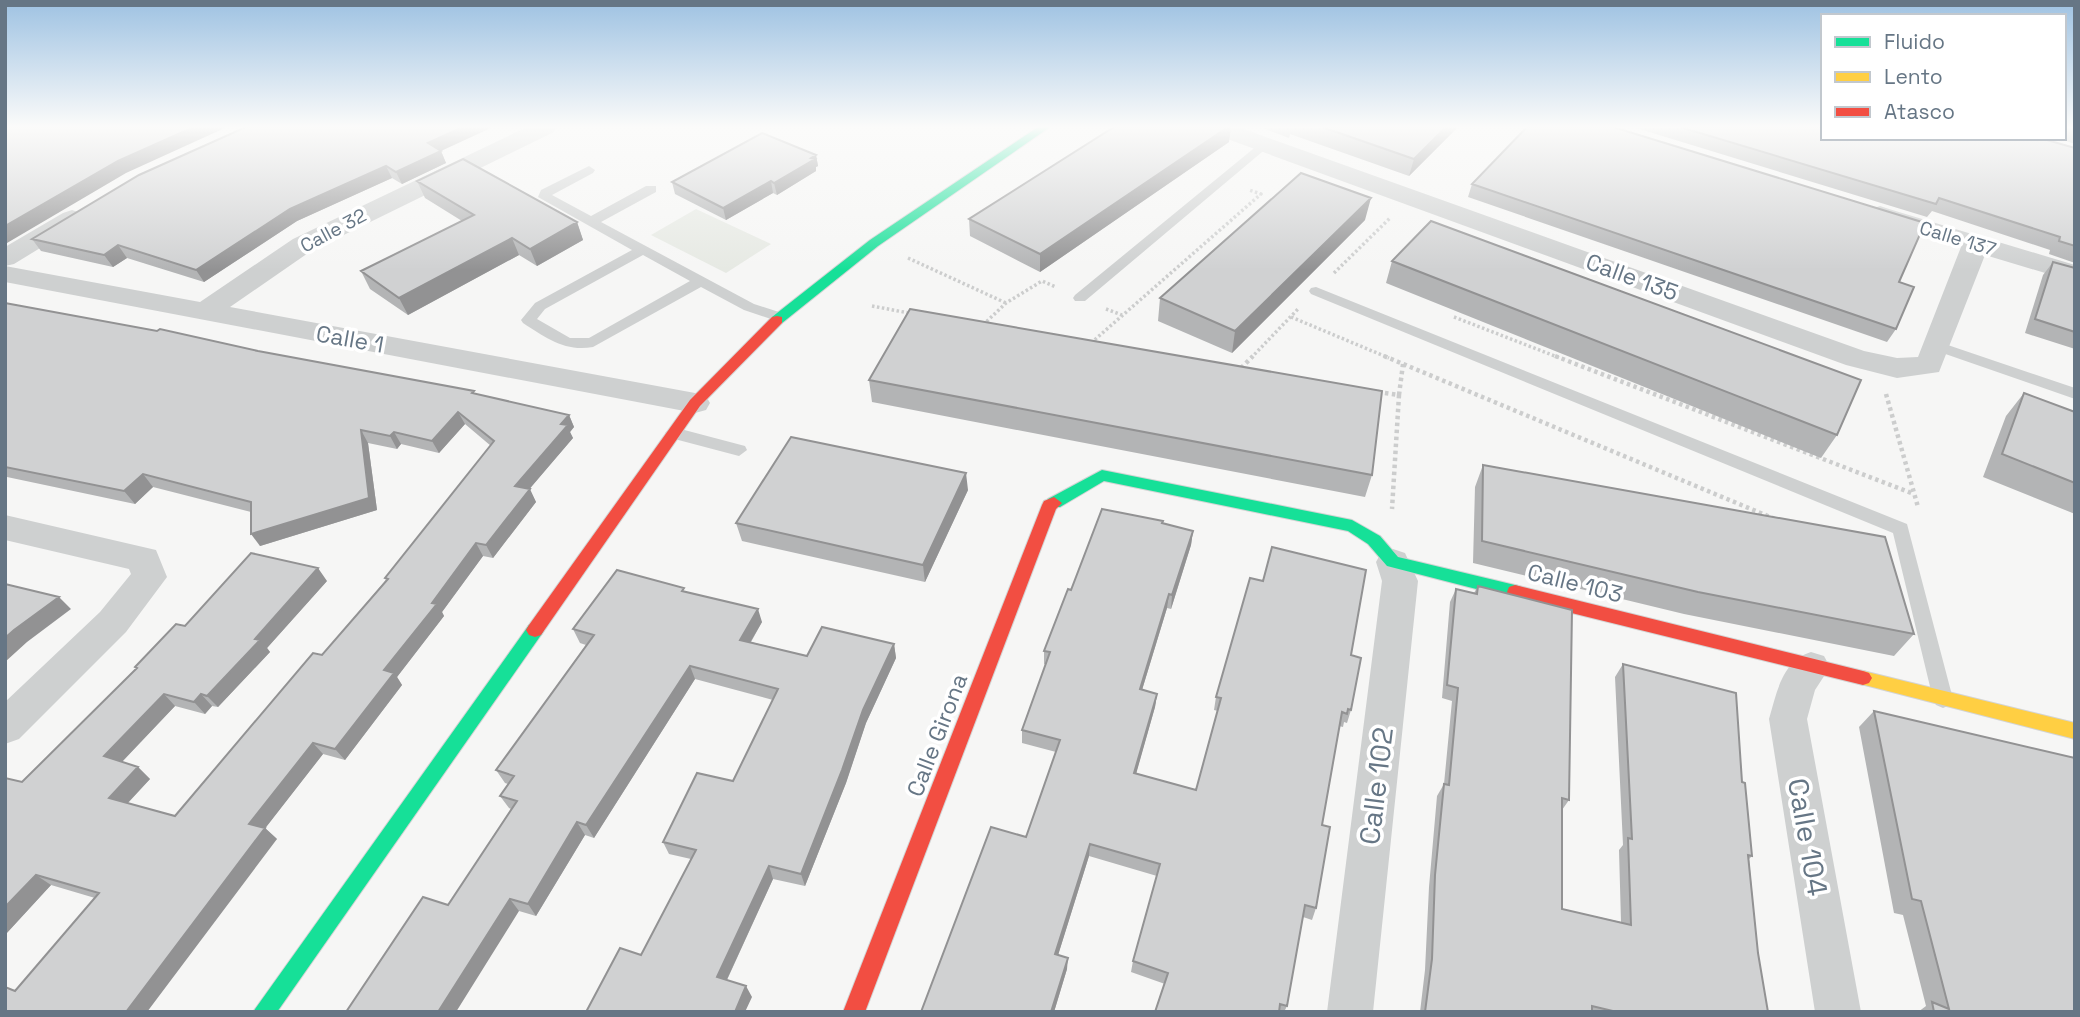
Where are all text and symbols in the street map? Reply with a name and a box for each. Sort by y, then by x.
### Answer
legend [1821,14,2066,140]
text: Fluido [1884,28,1945,55]
text: Lento [1884,63,1943,90]
text: Atasco [1884,98,1955,125]
street label: Calle 32 [296,203,371,258]
street label: Calle 137 [1917,215,1999,262]
street label: Calle 135 [1582,246,1682,308]
street label: Calle 1 [314,318,386,360]
street label: Calle 103 [1524,557,1626,609]
street label: Calle Girona [900,669,974,801]
street label: Calle 102 [1351,725,1401,847]
street label: Calle 104 [1780,775,1836,899]

